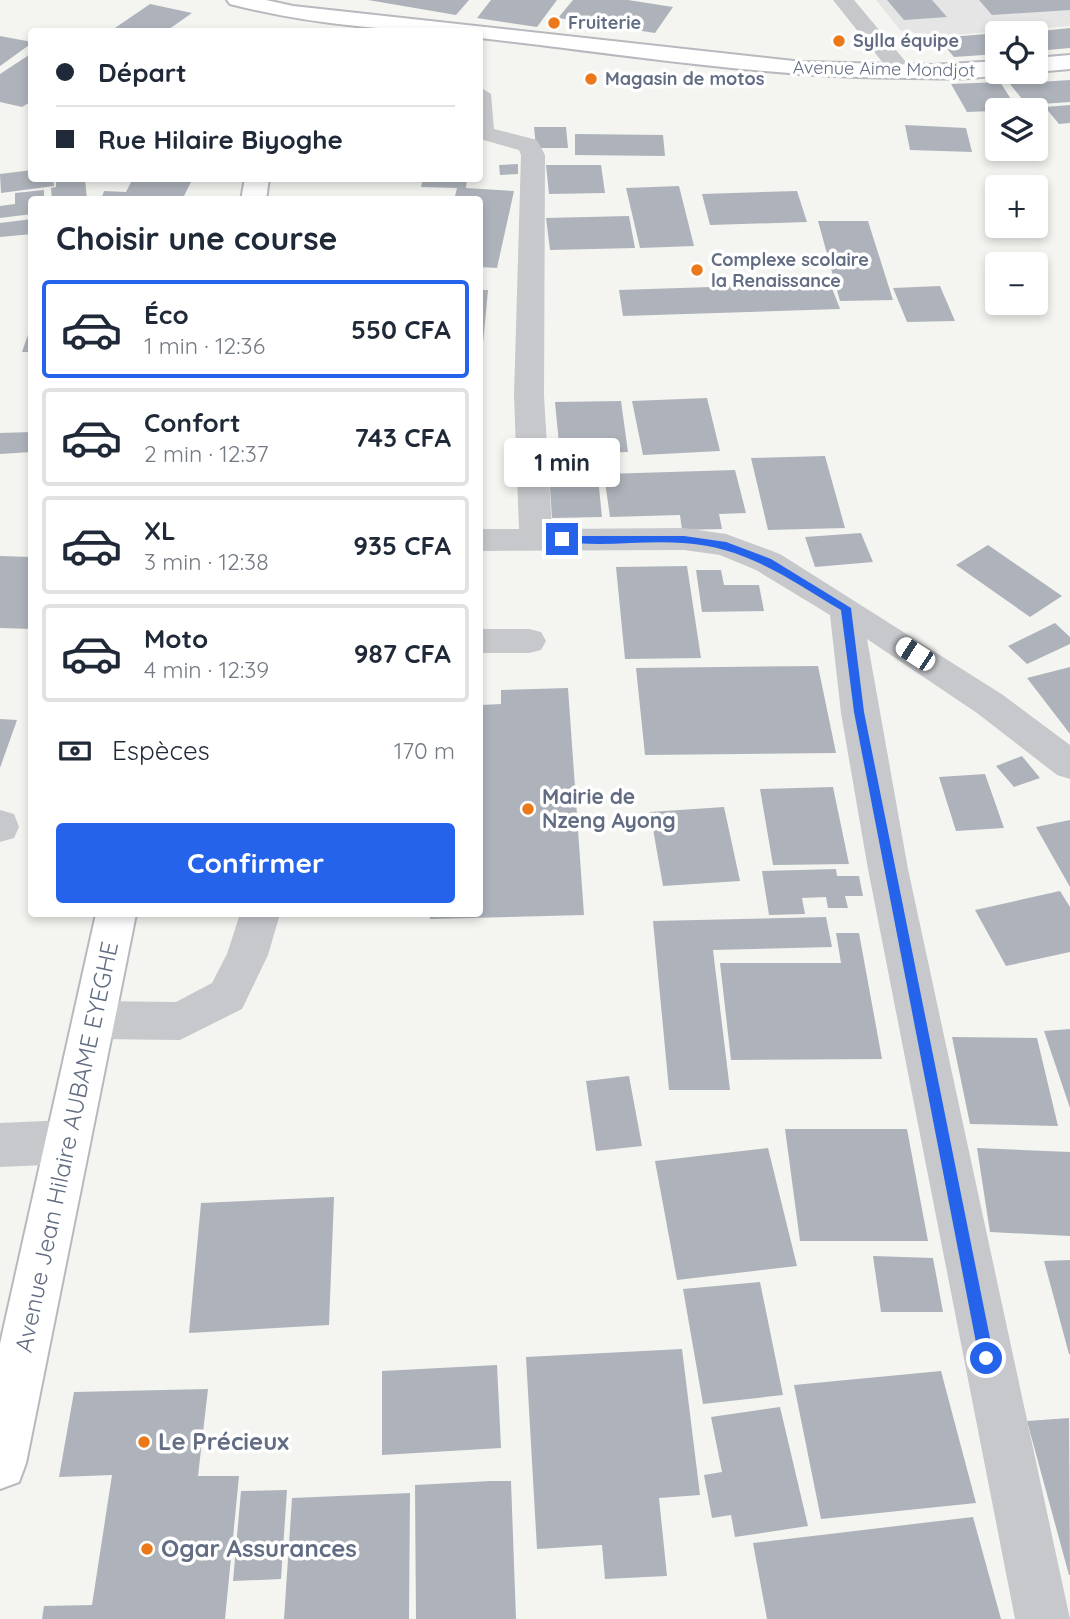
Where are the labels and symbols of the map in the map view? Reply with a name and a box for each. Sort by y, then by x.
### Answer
place label: Fruiterie [568,11,641,34]
marker: Fruiterie [546,15,562,31]
place label: Sylla équipe [853,29,959,52]
marker: Sylla équipe [831,33,847,49]
street label: Avenue Aime Mondjot [793,55,975,82]
place label: Magasin de motos [605,67,765,90]
marker: Magasin de motos [583,71,599,87]
place label: Complexe scolaire la Renaissance [711,248,869,292]
marker: Complexe scolaire la Renaissance [689,262,705,278]
callout: 1 min [504,438,620,486]
route end [546,523,578,555]
car [892,634,939,674]
place label: Mairie de Nzeng Ayong [542,783,676,833]
marker: Mairie de Nzeng Ayong [520,801,536,817]
street label: Avenue Jean Hilaire AUBAME EYEGHE [8,939,124,1355]
route start [970,1342,1002,1374]
place label: Le Précieux [158,1426,289,1456]
marker: Le Précieux [136,1434,152,1450]
place label: Ogar Assurances [161,1533,357,1563]
marker: Ogar Assurances [139,1541,155,1557]

